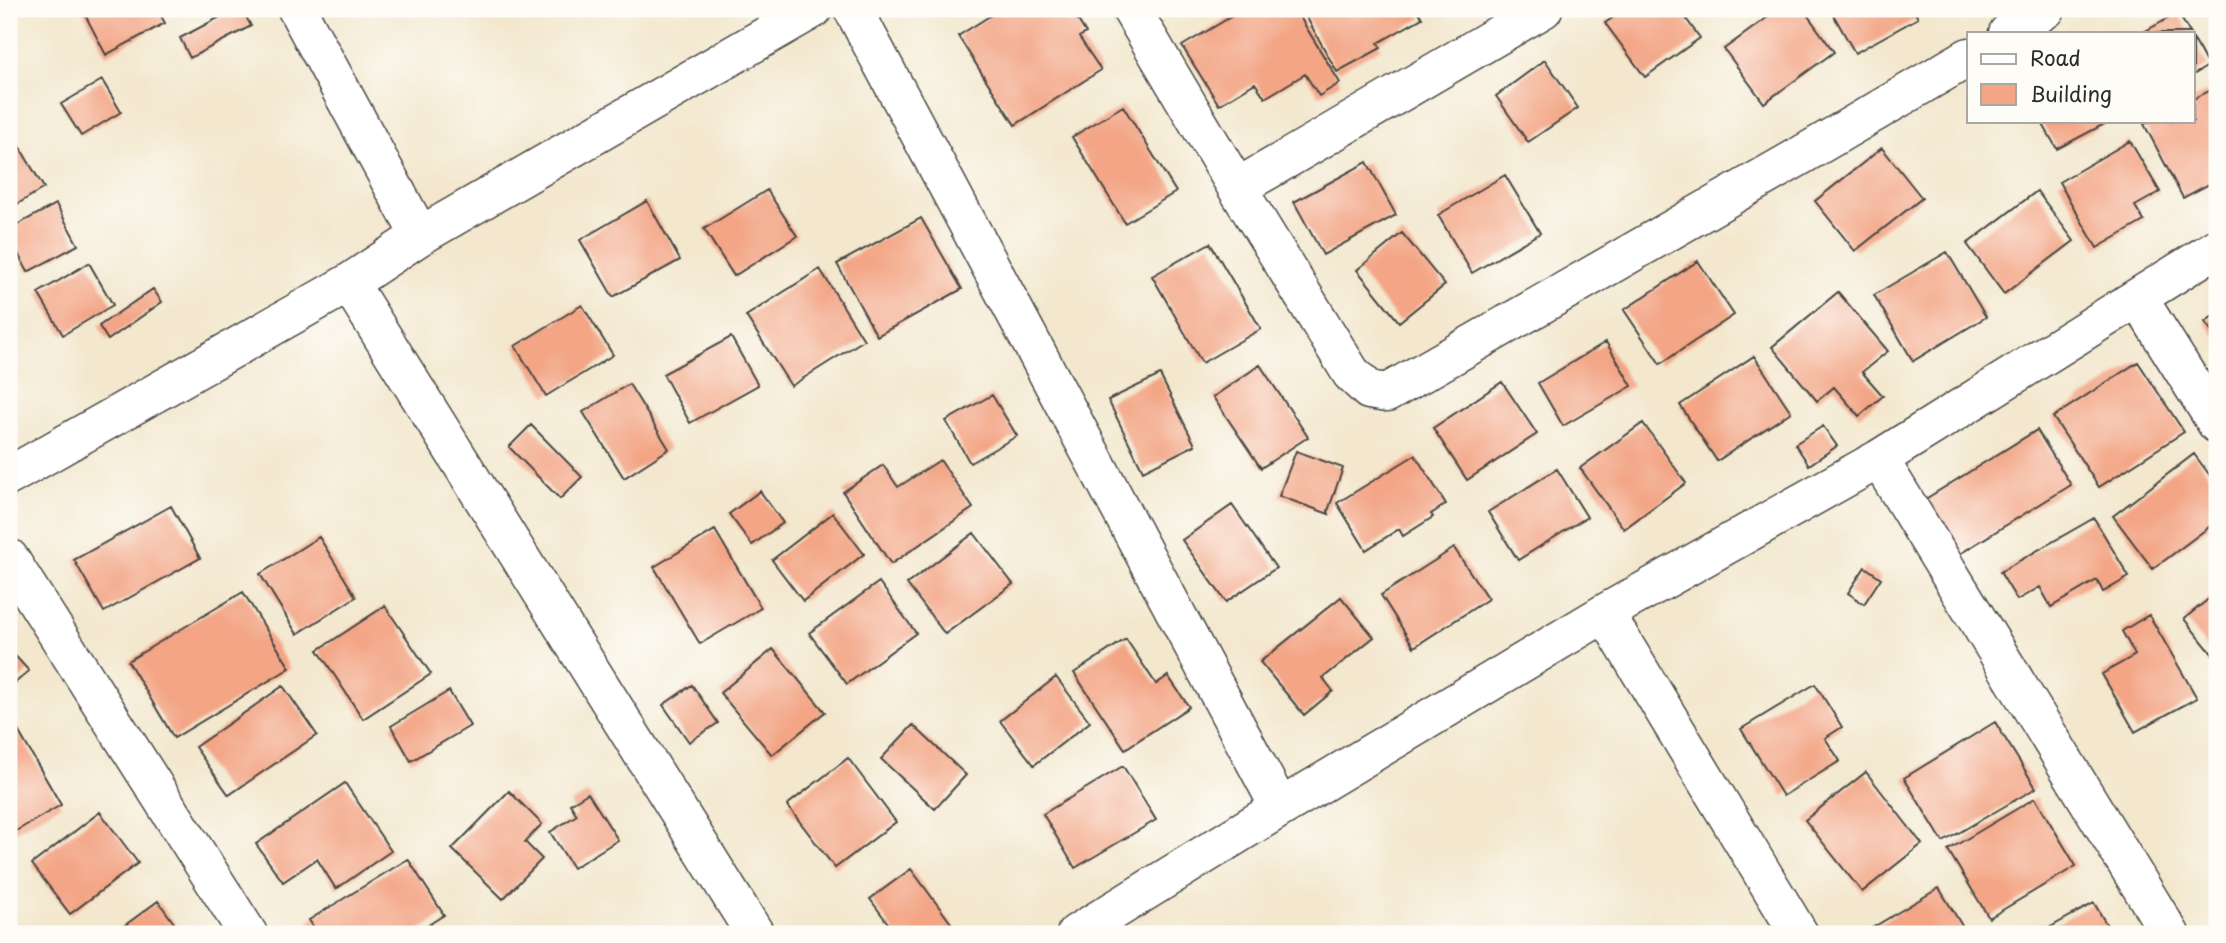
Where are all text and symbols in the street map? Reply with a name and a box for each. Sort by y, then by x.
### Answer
legend [1967,32,2194,122]
text: Road [2030,41,2081,73]
text: Building [2030,77,2112,109]

